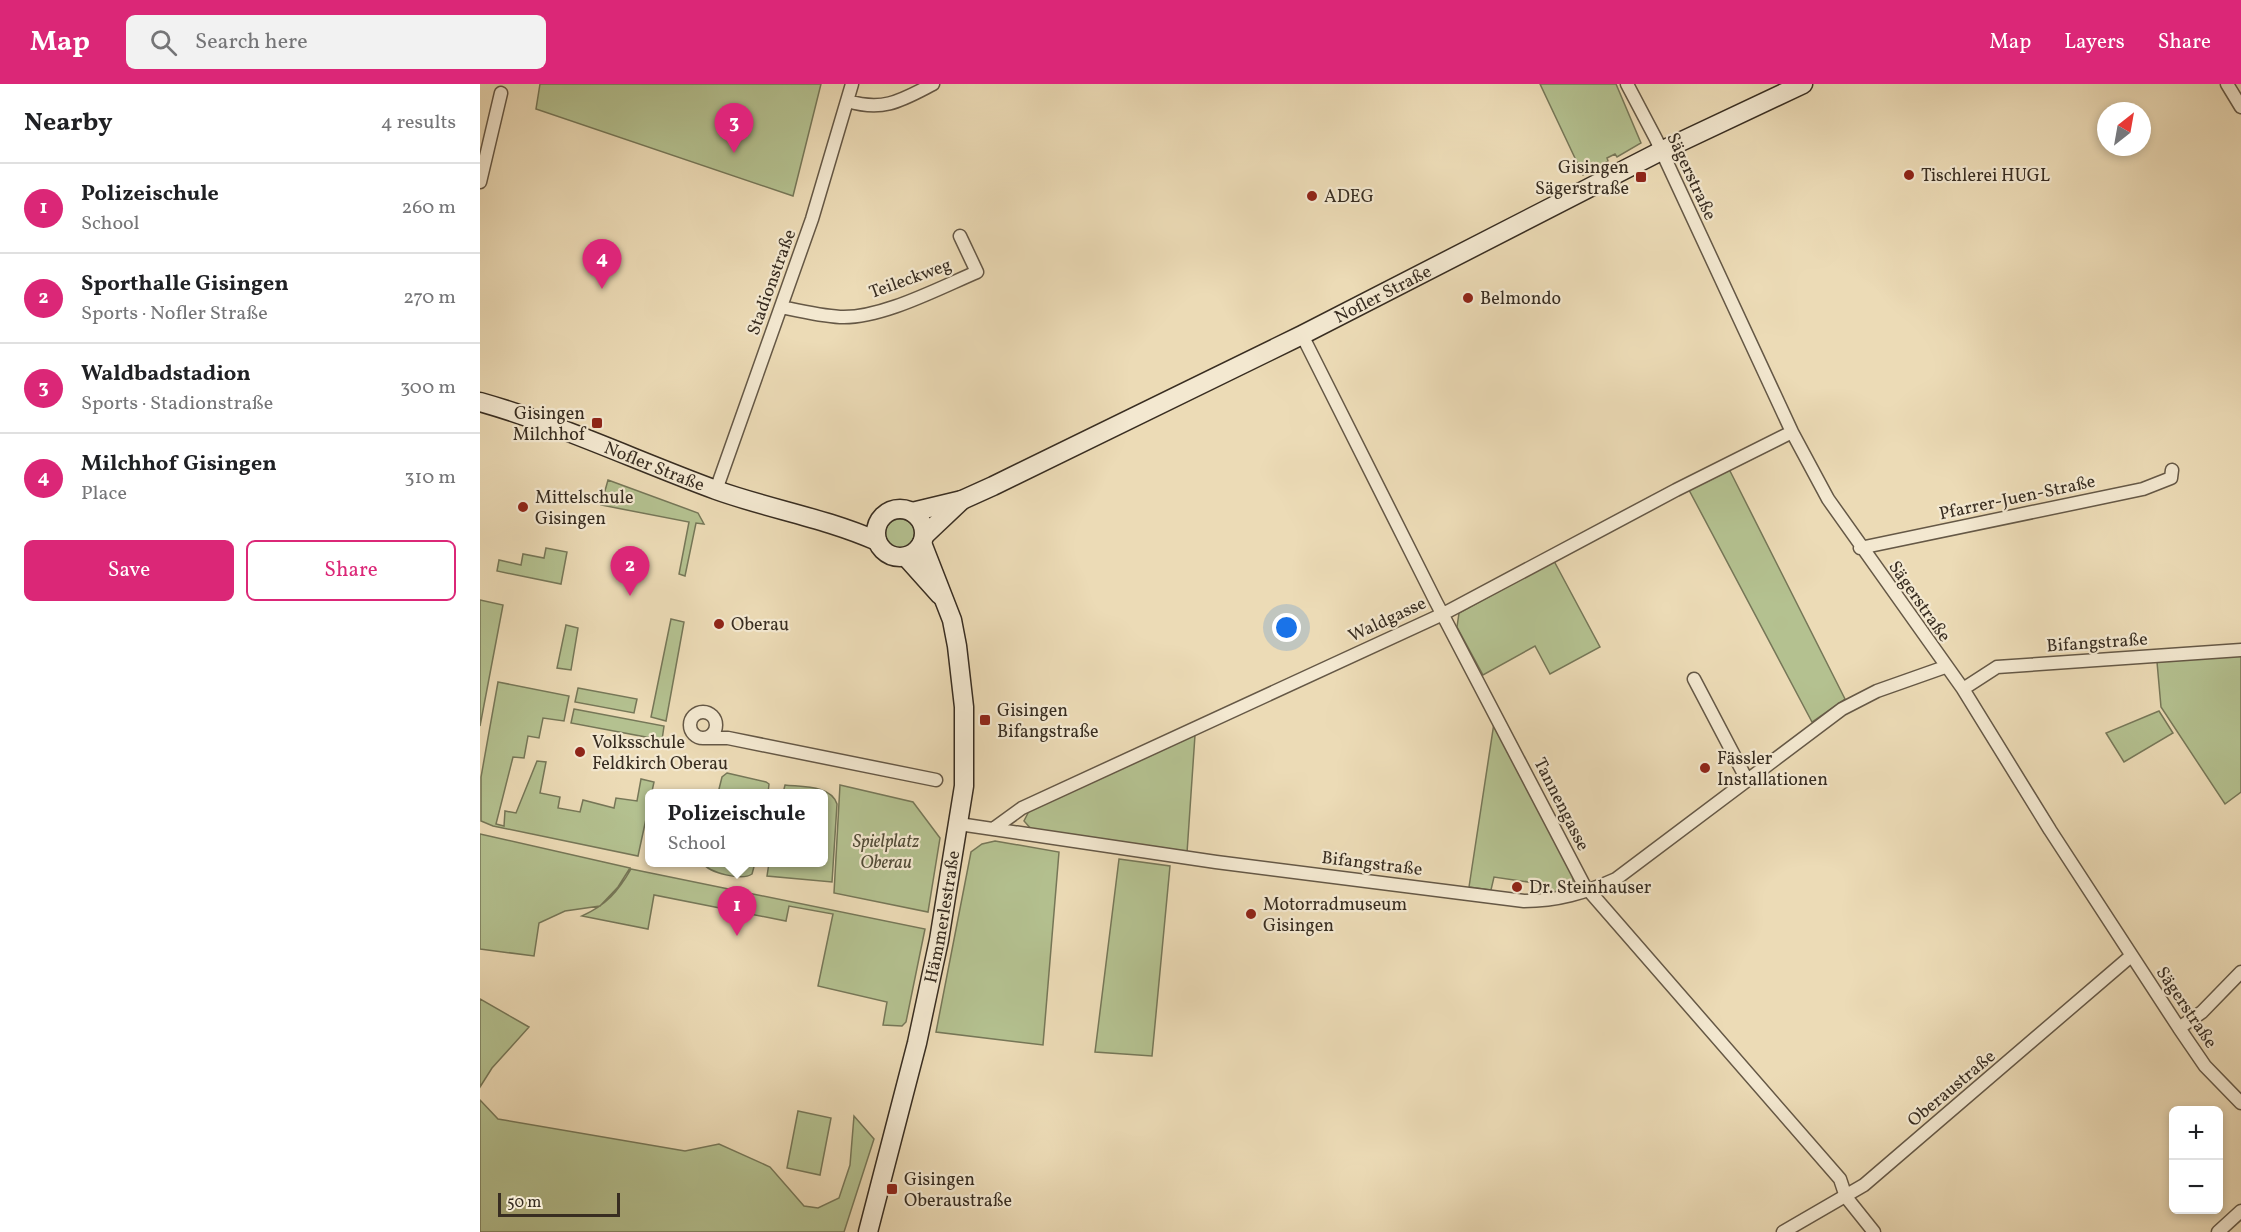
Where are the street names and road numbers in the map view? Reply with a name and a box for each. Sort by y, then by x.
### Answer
street label: Sägerstraße [1659,129,1722,225]
street label: Stadionstraße [742,226,803,339]
street label: Teileckweg [866,253,955,306]
street label: Nofler Straße [1331,260,1436,330]
street label: Nofler Straße [600,436,708,499]
street label: Pfarrer-Juen-Straße [1937,470,2098,527]
street label: Sägerstraße [1882,556,1956,648]
street label: Waldgasse [1345,591,1431,649]
street label: Bifangstraße [2046,627,2149,660]
street label: Tannengasse [1527,754,1595,855]
street label: Bifangstraße [1320,846,1424,883]
street label: Hämmerlestraße [919,849,967,986]
street label: Sägerstraße [2149,962,2222,1054]
street label: Oberaustraße [1903,1045,2001,1133]

